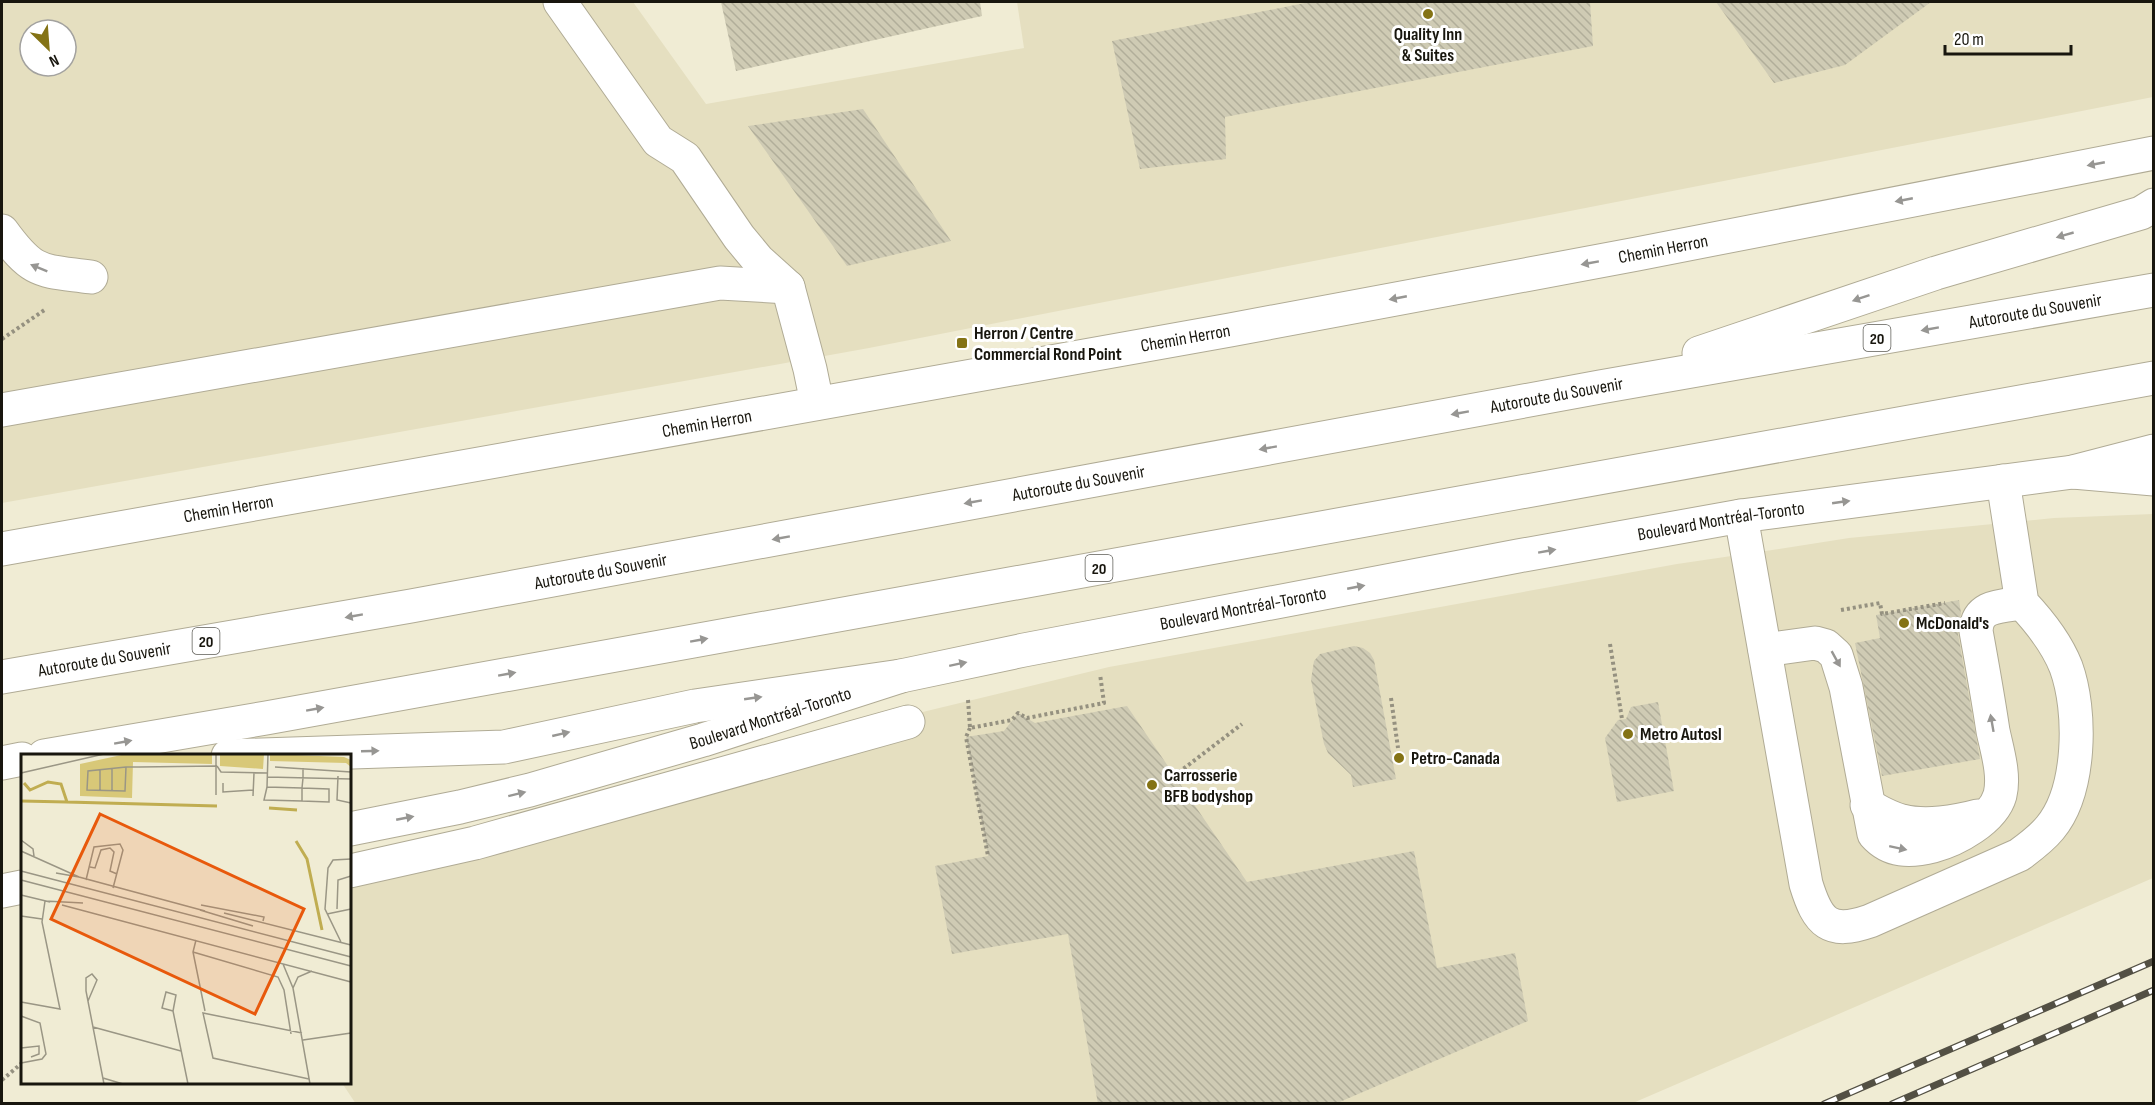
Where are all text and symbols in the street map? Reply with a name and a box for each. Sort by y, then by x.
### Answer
marker: Quality Inn & Suites [1421,7,1435,21]
north arrow [18,18,78,78]
scale bar [1945,18,2071,56]
place label: Quality Inn & Suites [1394,24,1462,66]
text: 20 m [1954,29,1984,50]
text: N [46,50,62,71]
one-way arrow [2086,160,2105,169]
one-way arrow [1895,196,1914,205]
street label: Chemin Herron [1617,230,1710,268]
one-way arrow [2056,231,2074,240]
one-way arrow [1580,258,1599,267]
one-way arrow [29,263,47,273]
street label: Autoroute du Souvenir [1966,289,2103,333]
one-way arrow [1388,294,1407,303]
one-way arrow [1852,294,1870,304]
street label: Chemin Herron [1139,320,1232,357]
place label: Herron / Centre Commercial Rond Point [974,323,1122,365]
road number: 20 [1864,325,1890,351]
one-way arrow [1921,325,1940,334]
marker: Herron / Centre Commercial Rond Point [955,336,969,350]
street label: Autoroute du Souvenir [1488,373,1625,418]
street label: Chemin Herron [660,405,754,442]
one-way arrow [1450,409,1469,418]
one-way arrow [1258,444,1277,453]
street label: Autoroute du Souvenir [1010,461,1147,506]
street label: Chemin Herron [182,491,275,527]
one-way arrow [1831,497,1850,506]
one-way arrow [963,498,982,507]
street label: Boulevard Montréal-Toronto [1636,498,1806,545]
one-way arrow [771,533,790,542]
one-way arrow [1538,546,1557,555]
street label: Autoroute du Souvenir [532,549,669,594]
road number: 20 [1086,555,1112,581]
one-way arrow [1346,582,1365,591]
street label: Boulevard Montréal-Toronto [1158,583,1328,635]
one-way arrow [344,611,363,620]
place label: McDonald's [1916,613,1989,634]
marker: McDonald's [1897,616,1911,630]
road number: 20 [192,628,220,654]
one-way arrow [689,635,708,644]
street label: Autoroute du Souvenir [36,638,173,682]
one-way arrow [1830,651,1841,668]
one-way arrow [949,659,968,668]
one-way arrow [497,669,516,678]
street label: Boulevard Montréal-Toronto [687,683,854,754]
one-way arrow [744,693,763,702]
one-way arrow [305,704,324,713]
one-way arrow [1987,714,1996,733]
place label: Metro Autosl [1640,724,1722,745]
marker: Metro Autosl [1621,727,1635,741]
one-way arrow [552,729,571,739]
one-way arrow [113,737,132,746]
one-way arrow [361,746,380,756]
place label: Petro-Canada [1411,748,1500,769]
marker: Petro-Canada [1392,751,1406,765]
inset map [21,754,351,1084]
place label: Carrosserie BFB bodyshop [1164,765,1253,807]
marker: Carrosserie BFB bodyshop [1145,778,1159,792]
one-way arrow [507,788,526,798]
one-way arrow [395,813,414,822]
one-way arrow [1889,844,1908,853]

